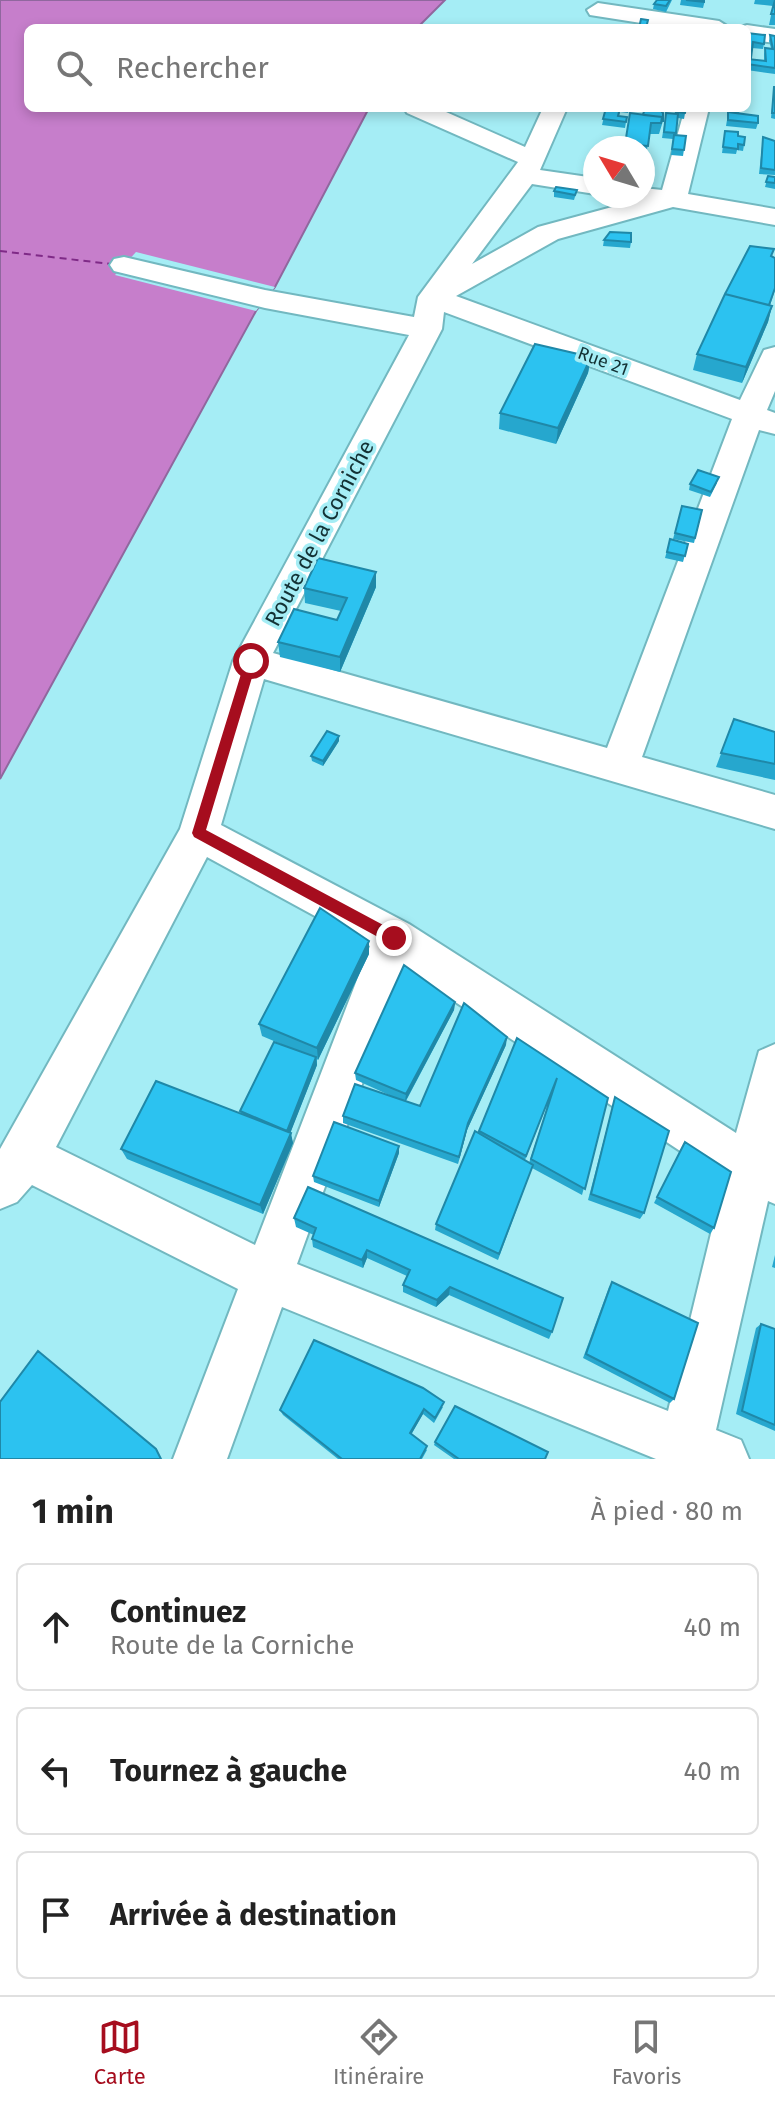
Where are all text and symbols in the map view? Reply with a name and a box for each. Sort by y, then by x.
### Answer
search box [24,24,751,112]
icon: search [52,46,96,90]
text: Rechercher [116,50,269,86]
north arrow [583,136,655,208]
street label: Rue 21 [575,342,631,380]
street label: Route de la Corniche [259,436,380,631]
route start [233,643,269,679]
route end [376,920,412,956]
text: 1 min [32,1491,114,1532]
text: À pied · 80 m [591,1496,743,1527]
text: Continuez [110,1594,246,1630]
icon: ahead [34,1605,78,1649]
text: 40 m [683,1612,741,1643]
text: Route de la Corniche [110,1630,355,1661]
icon: left [34,1749,78,1793]
text: Tournez à gauche [110,1753,347,1789]
text: 40 m [683,1756,741,1787]
icon: arrive [34,1893,78,1937]
text: Arrivée à destination [110,1897,397,1933]
tab: Carte [94,2015,146,2090]
tab: Itinéraire [333,2015,424,2090]
tab: Favoris [612,2015,681,2090]

